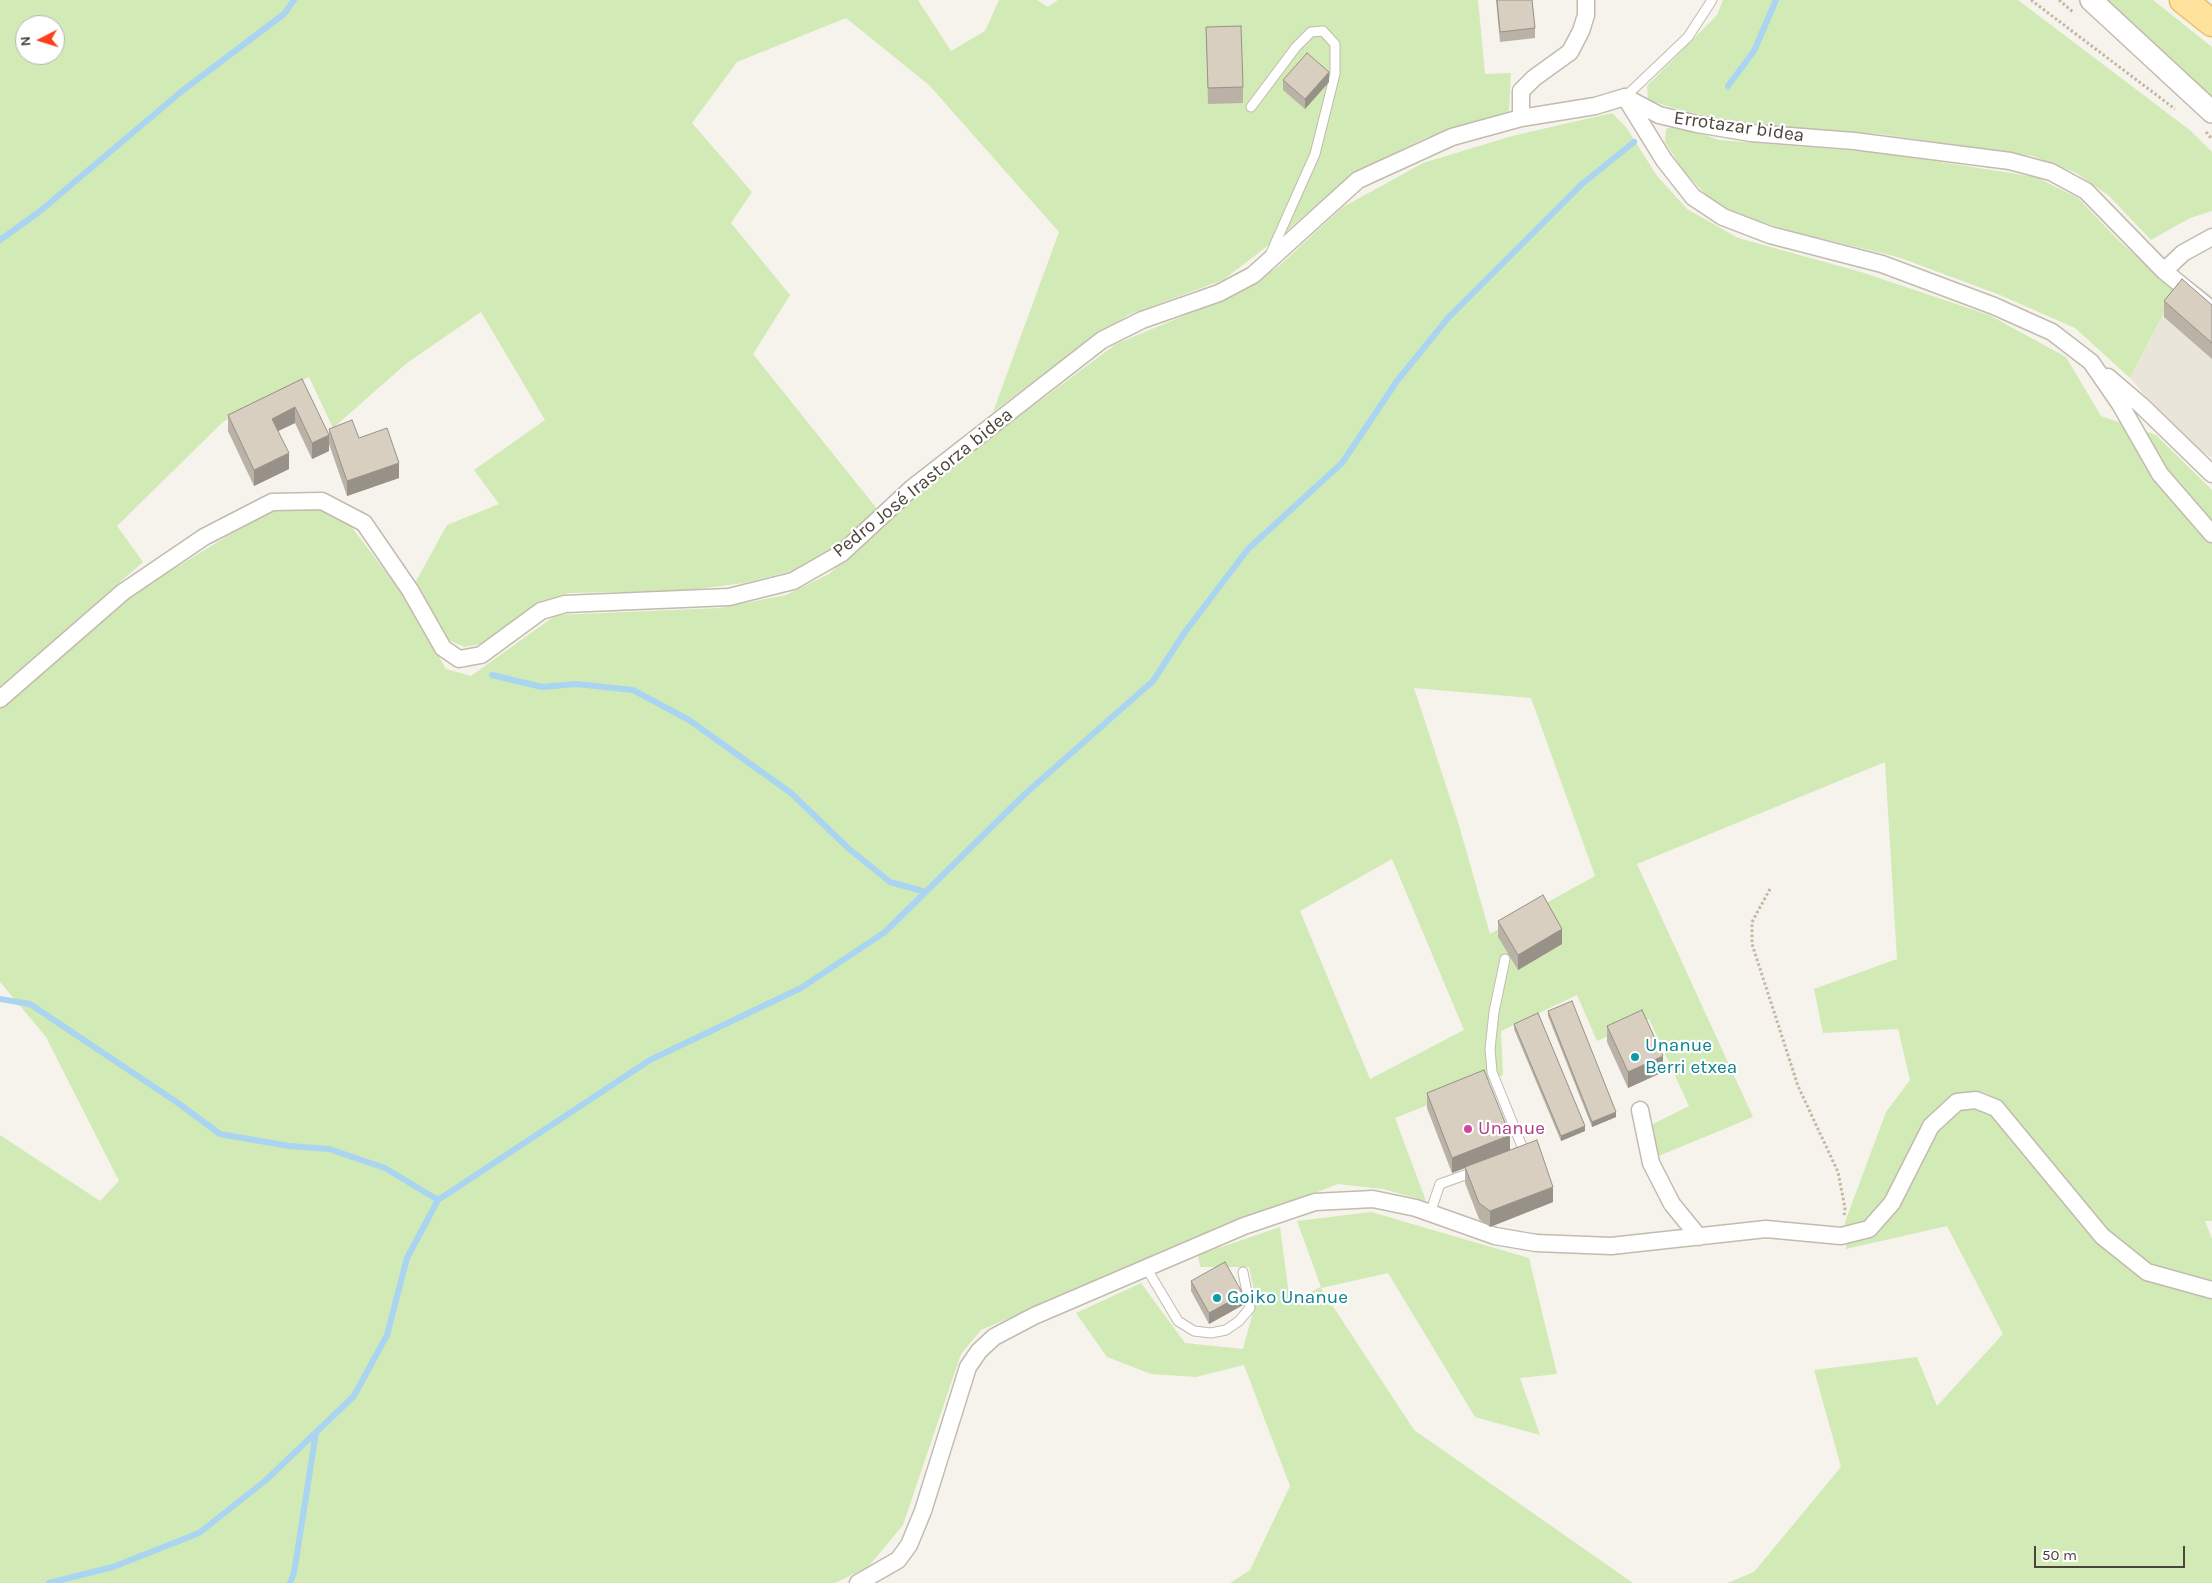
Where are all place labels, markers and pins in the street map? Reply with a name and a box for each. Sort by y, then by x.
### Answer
place label: Unanue Berri etxea [1645,1035,1737,1079]
marker: Unanue Berri etxea [1629,1051,1641,1063]
place label: Unanue [1478,1118,1545,1140]
marker: Unanue [1462,1123,1474,1135]
place label: Goiko Unanue [1227,1287,1348,1309]
marker: Goiko Unanue [1211,1292,1223,1304]

